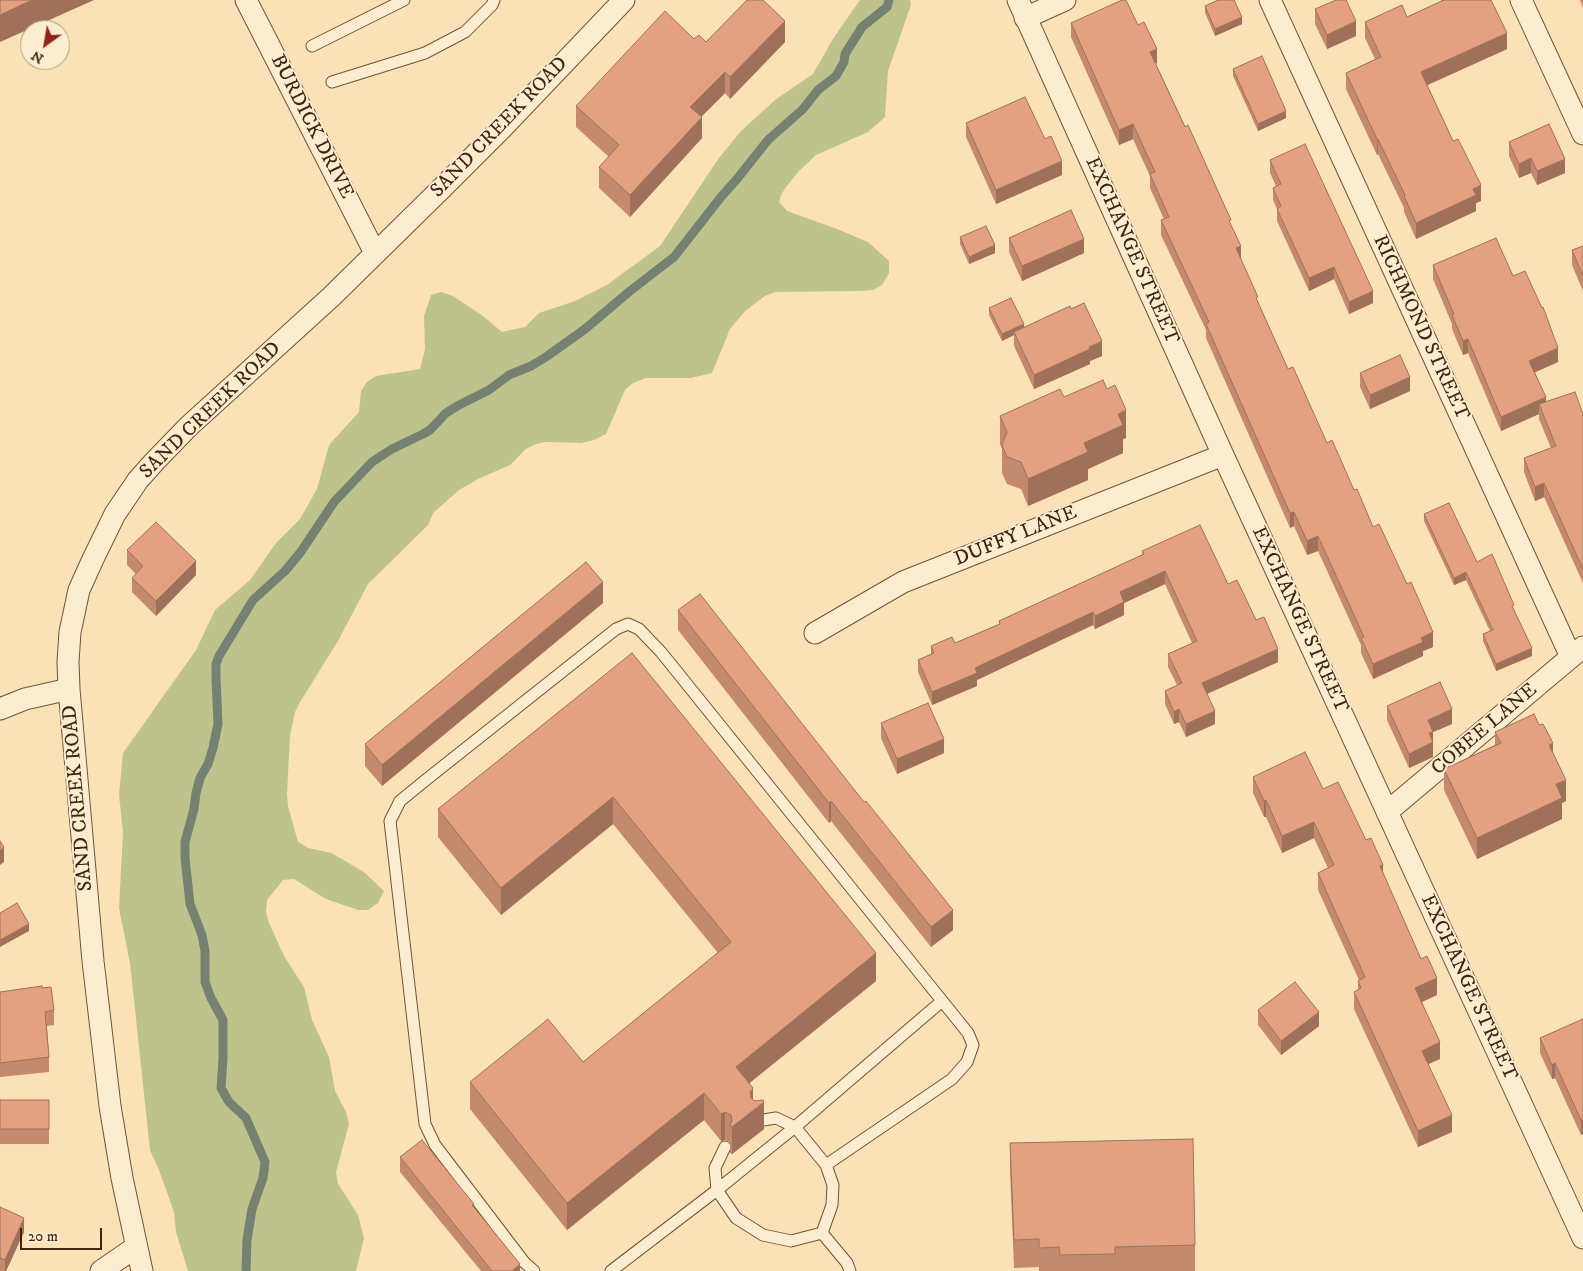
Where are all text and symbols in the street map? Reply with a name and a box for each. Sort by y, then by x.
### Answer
north arrow [20,20,70,70]
text: N [28,46,47,68]
street label: BURDICK DRIVE [264,51,358,203]
street label: SAND CREEK ROAD [426,52,574,204]
street label: EXCHANGE STREET [1079,154,1183,348]
street label: RICHMOND STREET [1367,232,1473,424]
street label: SAND CREEK ROAD [135,337,287,485]
street label: DUFFY LANE [951,502,1081,572]
street label: EXCHANGE STREET [1245,523,1353,717]
street label: COBEE LANE [1427,679,1543,781]
street label: SAND CREEK ROAD [59,704,99,892]
street label: EXCHANGE STREET [1414,891,1522,1085]
scale bar [22,1218,105,1250]
text: 20 m [28,1227,58,1246]

